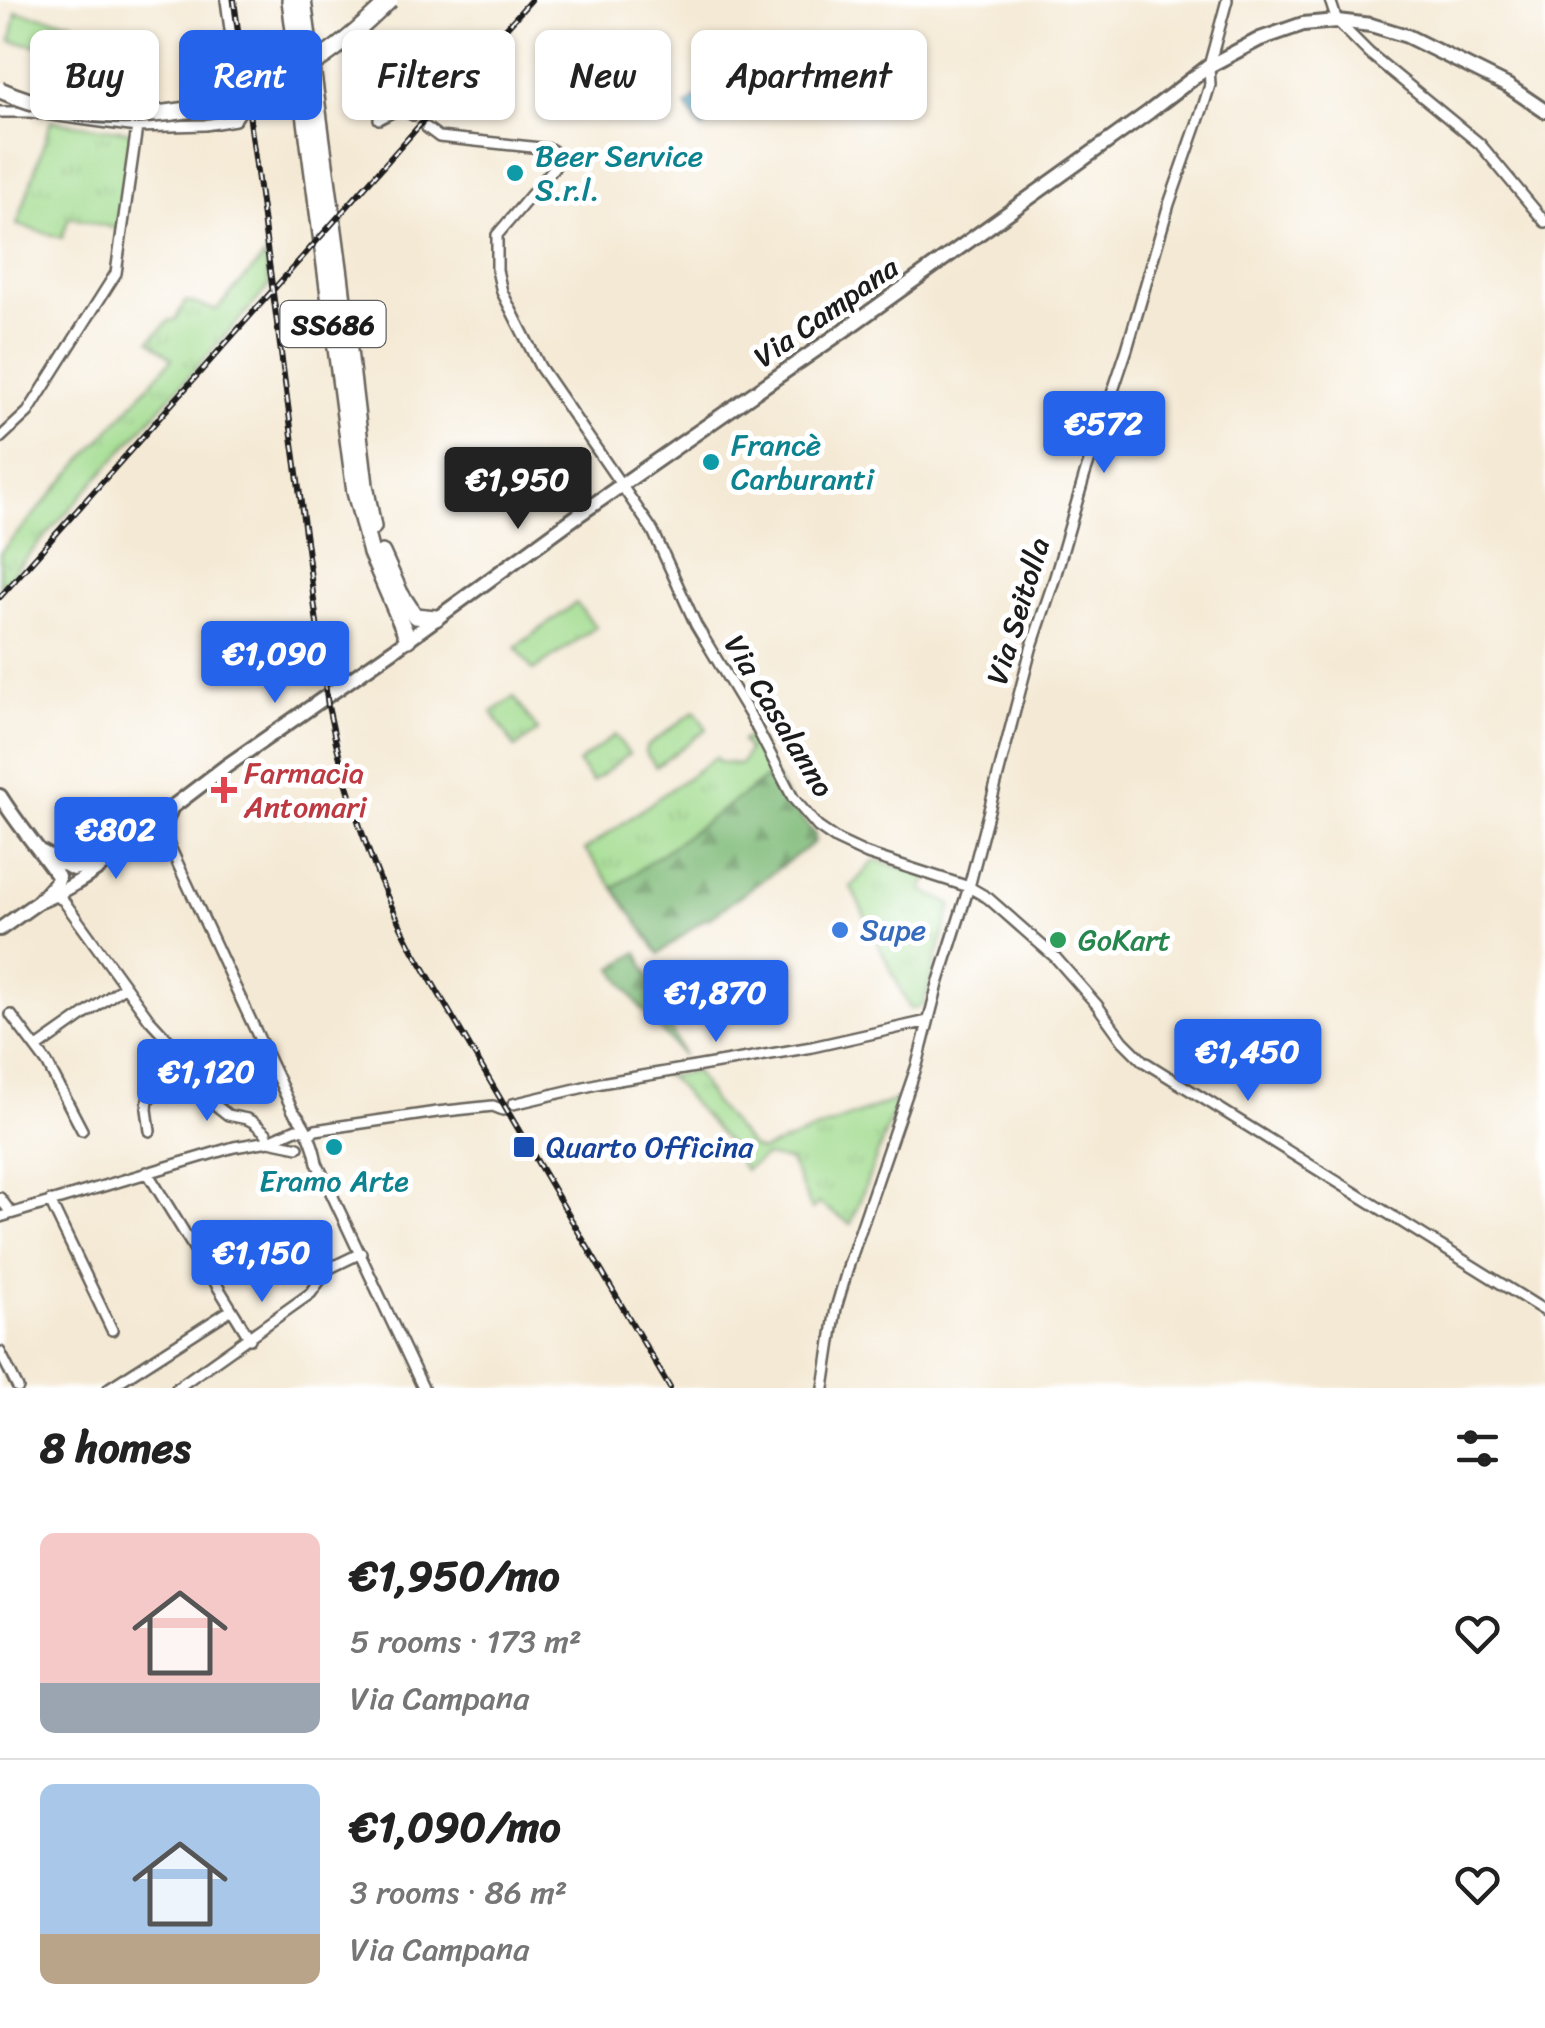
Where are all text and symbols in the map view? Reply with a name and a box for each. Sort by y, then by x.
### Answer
chip: Buy [30,30,159,120]
chip: Rent [179,30,322,120]
chip: Filters [342,30,515,120]
chip: New [535,30,671,120]
chip: Apartment [691,30,927,120]
place label: Beer Service S.r.l. [535,129,703,217]
marker: Beer Service S.r.l. [504,162,526,184]
street label: Via Campana [742,241,911,382]
road number: SS686 [280,301,386,347]
pin: €572 [1045,391,1163,476]
text: €572 [1065,395,1143,452]
place label: Francè Carburanti [731,418,876,506]
pin: €1,950 [437,447,599,532]
text: €1,950 [466,451,570,508]
marker: Francè Carburanti [700,451,722,473]
street label: Via Seitolla [970,531,1066,691]
pin: €1,090 [194,621,356,706]
street label: Via Casalanno [709,624,849,808]
text: €1,090 [223,625,327,682]
place label: Farmacia Antomari [243,746,368,834]
marker: Farmacia Antomari [213,779,235,801]
pin: €802 [57,797,175,882]
text: €802 [76,801,156,858]
place label: Supe [860,903,926,957]
place label: GoKart [1078,913,1171,967]
marker: Supe [829,919,851,941]
marker: GoKart [1047,929,1069,951]
pin: €1,870 [635,960,797,1045]
text: €1,870 [665,964,767,1021]
pin: €1,450 [1167,1019,1329,1104]
text: €1,450 [1196,1023,1300,1080]
pin: €1,120 [126,1039,288,1124]
text: €1,120 [159,1043,255,1100]
place label: Quarto Officina [546,1120,754,1174]
marker: Quarto Officina [511,1134,537,1160]
marker: Eramo Arte [323,1136,345,1158]
place label: Eramo Arte [259,1154,409,1208]
pin: €1,150 [181,1220,343,1305]
text: €1,150 [213,1224,311,1281]
text: 8 homes [40,1411,191,1485]
icon: filters [1450,1421,1505,1476]
text: €1,950/mo [350,1539,560,1613]
icon: home [120,1573,240,1693]
icon: heart [1450,1606,1505,1661]
text: 5 rooms · 173 m² [350,1613,581,1670]
text: Via Campana [350,1670,529,1727]
text: €1,090/mo [350,1790,561,1864]
icon: home [120,1824,240,1944]
icon: heart [1450,1857,1505,1912]
text: 3 rooms · 86 m² [350,1864,567,1921]
text: Via Campana [350,1921,529,1978]

